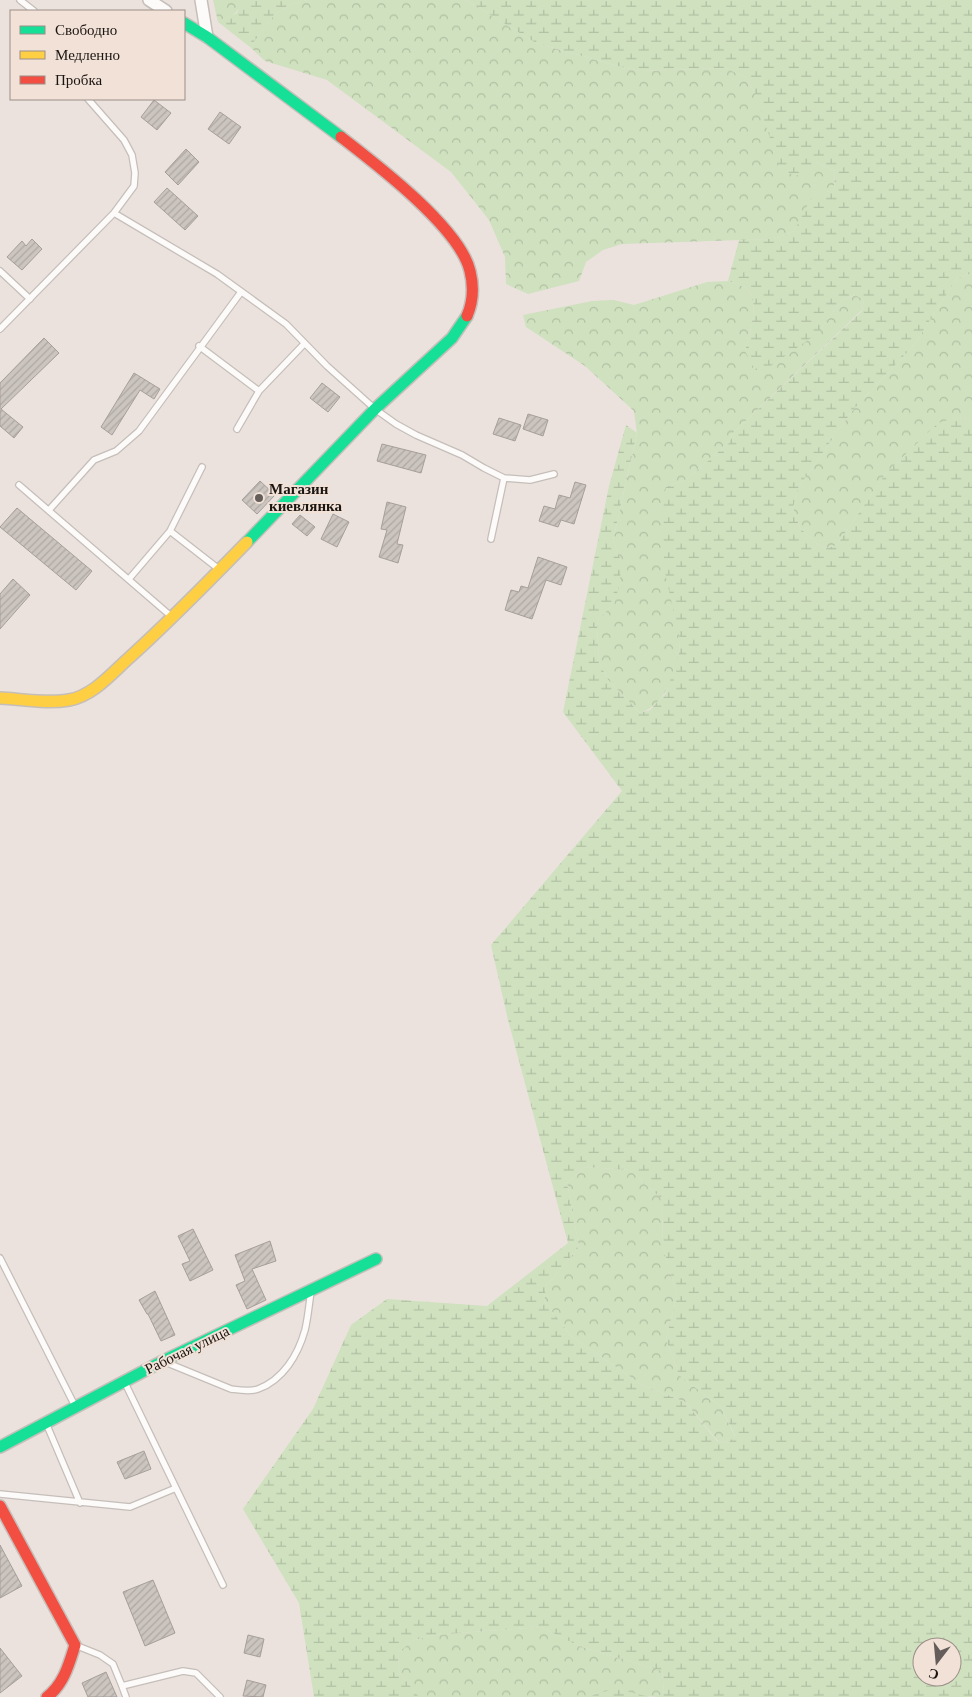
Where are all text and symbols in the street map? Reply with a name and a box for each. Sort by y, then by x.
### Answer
legend [10,10,185,100]
text: Свободно [55,22,117,38]
text: Медленно [55,47,120,63]
text: Пробка [55,72,103,88]
place label: Магазин киевлянка [269,481,342,514]
marker: Магазин киевлянка [253,492,265,504]
street label: Рабочая улица [142,1323,232,1377]
north arrow [912,1637,962,1687]
text: С [927,1665,940,1683]

